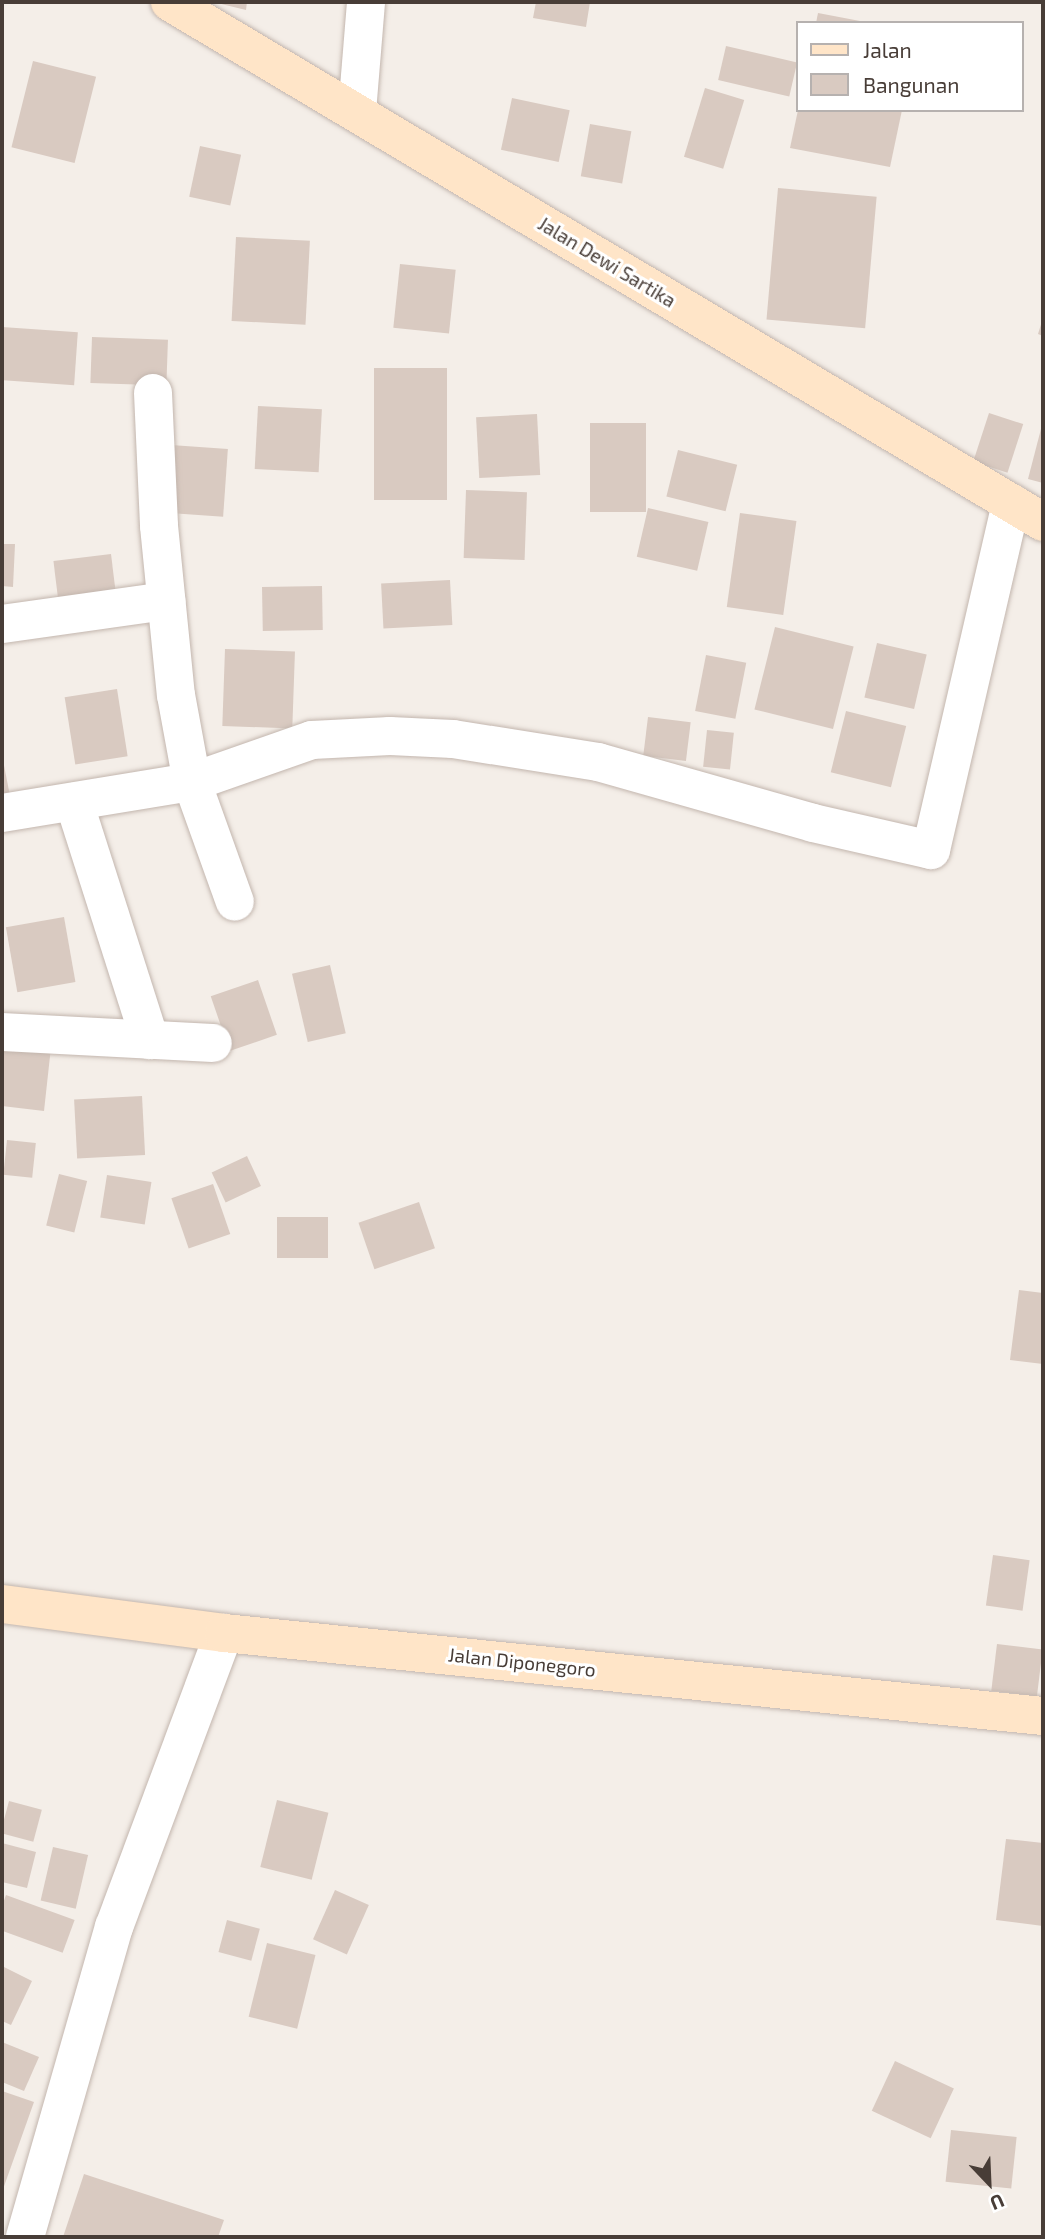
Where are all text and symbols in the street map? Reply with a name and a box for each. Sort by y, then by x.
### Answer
legend [796,21,1024,112]
text: Jalan [863,37,912,62]
text: Bangunan [863,72,959,97]
street label: Jalan Dewi Sartika [534,212,680,312]
street label: Jalan Diponegoro [447,1643,597,1681]
north arrow [954,2148,1024,2218]
text: U [987,2190,1008,2216]

